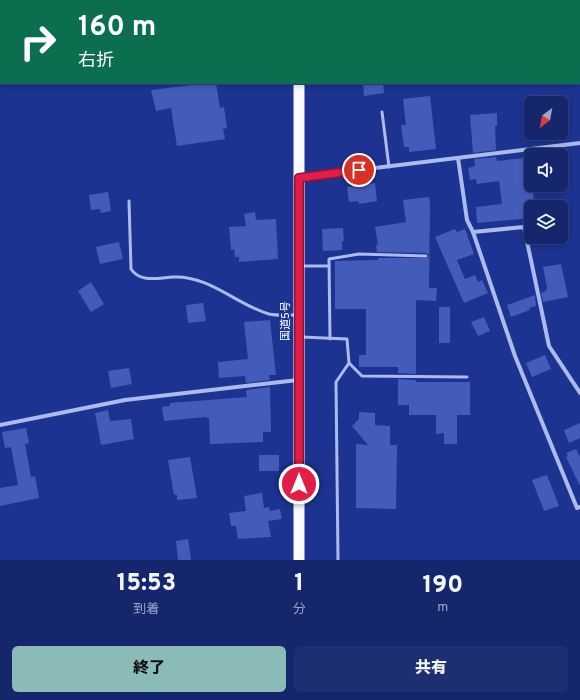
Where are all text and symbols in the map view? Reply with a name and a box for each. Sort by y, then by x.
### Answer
text: 160 m [78,10,156,46]
icon: right [12,16,64,68]
text: 右折 [78,50,114,73]
north arrow [524,96,568,140]
map controls [524,96,568,244]
button: sound [524,148,568,192]
pin [342,153,376,187]
icon: arrive [348,159,370,181]
button: layers [524,200,568,244]
street label: 国道5号 [279,301,293,341]
position arrow [278,463,320,505]
text: 15:53 [117,569,176,599]
text: 1 [294,569,304,599]
text: 190 [422,571,463,601]
text: m [437,600,448,616]
text: 到着 [133,602,159,618]
text: 分 [293,602,306,618]
button: 終了 [12,646,286,692]
button: 共有 [294,646,568,692]

